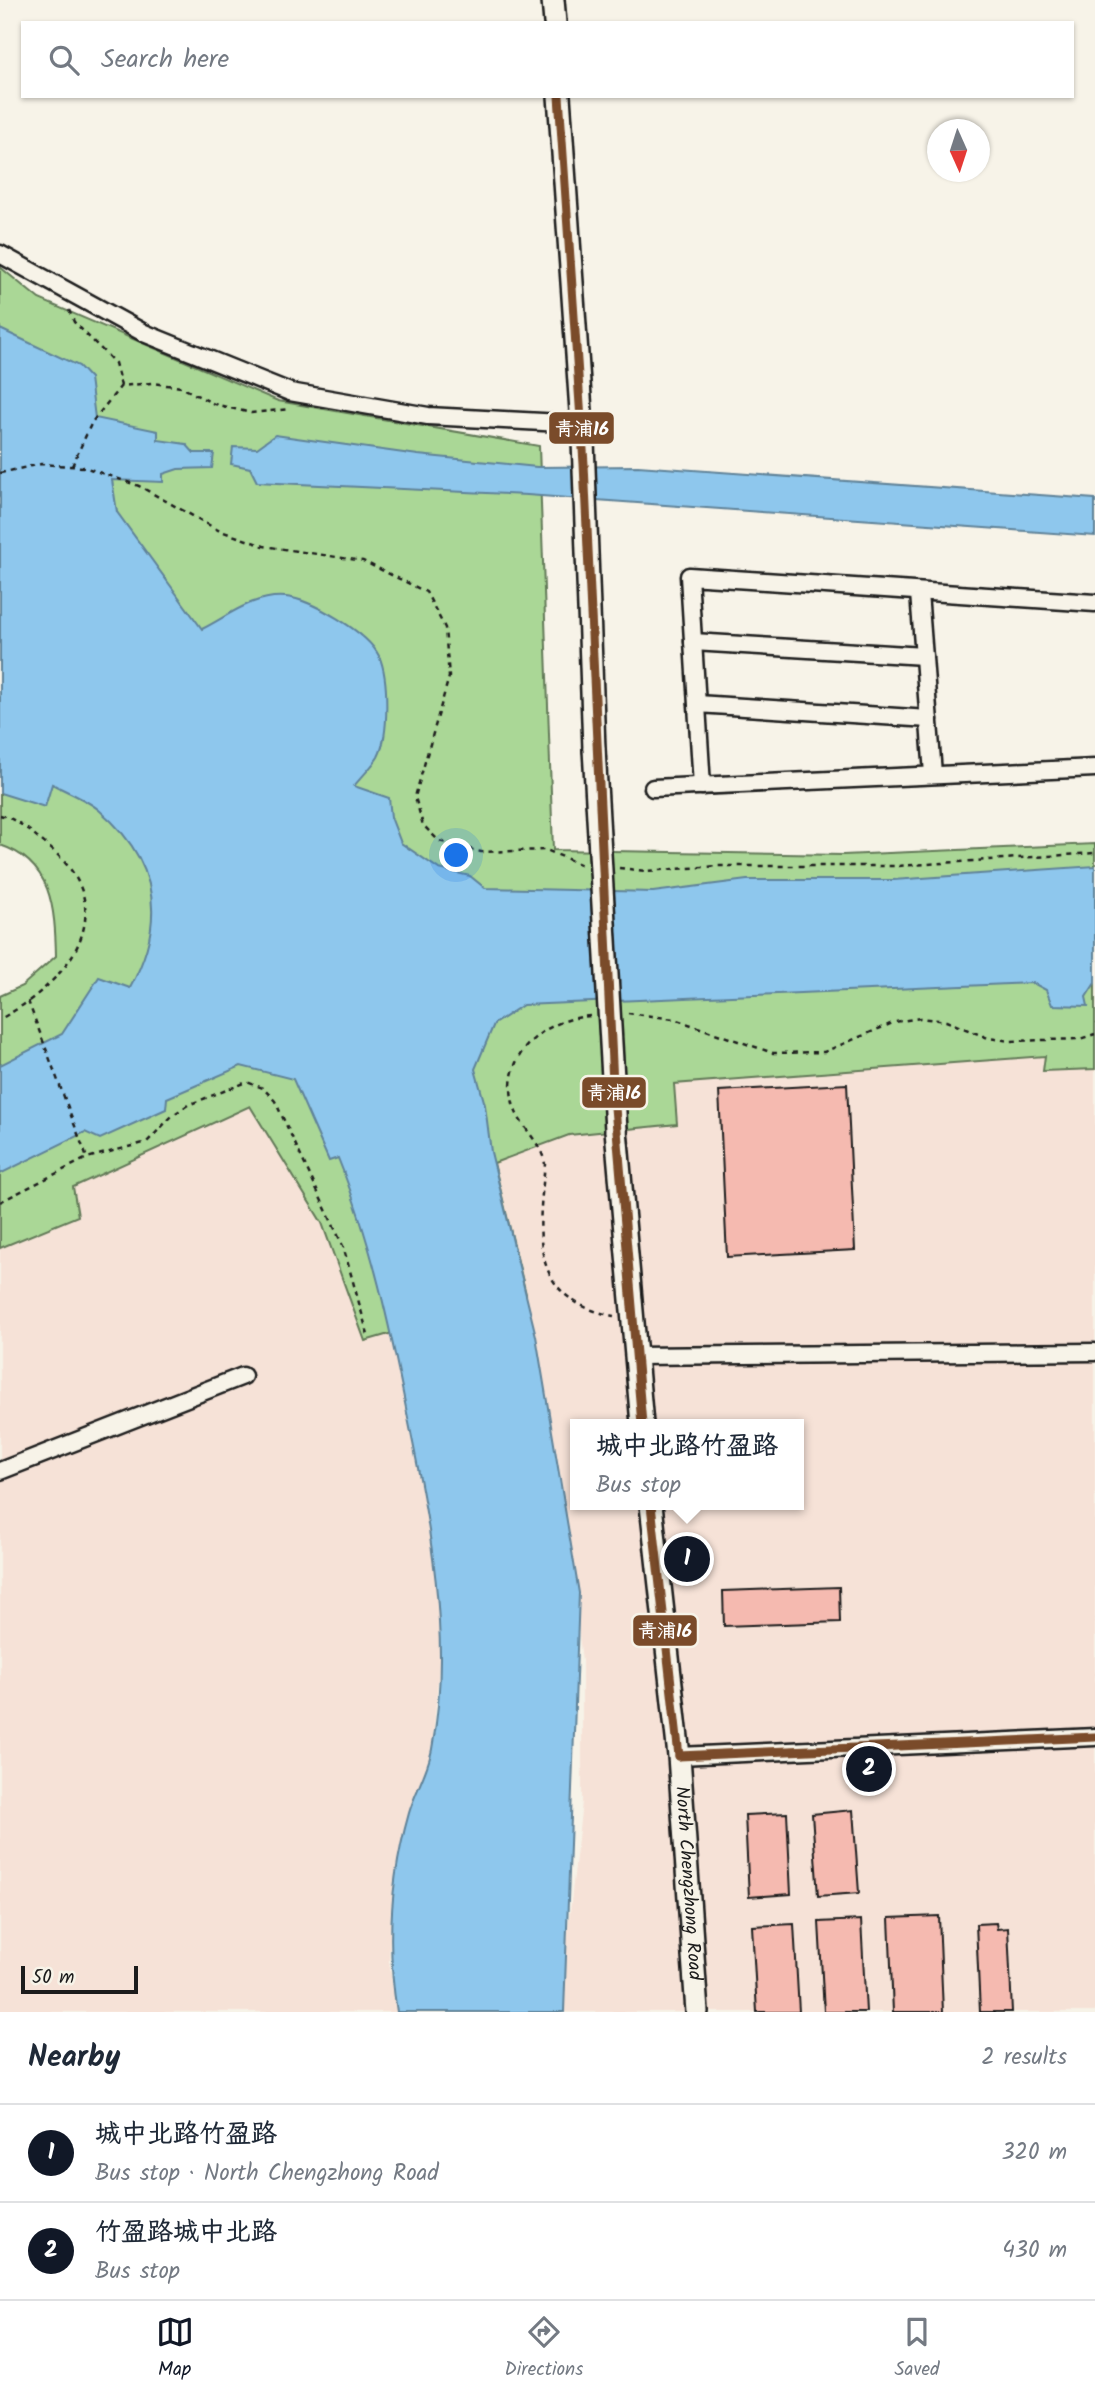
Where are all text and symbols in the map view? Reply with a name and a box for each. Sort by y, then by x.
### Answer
search box [21,21,1074,98]
text: Search here [101,39,229,81]
icon: search [45,41,83,79]
north arrow [927,119,990,182]
line badge: 青浦16 [548,411,615,445]
text: 青浦16 [555,415,609,445]
your location [439,838,473,872]
line badge: 青浦16 [581,1076,647,1109]
text: 青浦16 [587,1079,641,1109]
popup [570,1419,804,1510]
text: 城中北路竹盈路 [596,1426,778,1468]
text: Bus stop [596,1468,681,1504]
pin: 1 [664,1533,710,1585]
line badge: 青浦16 [632,1614,698,1647]
text: 青浦16 [638,1617,692,1647]
pin: 2 [846,1743,892,1795]
street label: North Chengzhong Road [666,1785,710,1982]
scale bar [21,1963,138,1995]
text: 50 m [32,1963,74,1993]
text: Nearby [28,2034,120,2082]
text: 2 results [981,2040,1067,2076]
text: 城中北路竹盈路 [95,2114,277,2156]
text: 1 [48,2135,54,2171]
text: 320 m [1001,2135,1067,2171]
text: Bus stop · North Chengzhong Road [95,2156,439,2192]
text: 竹盈路城中北路 [95,2212,277,2254]
text: 2 [44,2233,58,2269]
text: 430 m [1002,2233,1067,2269]
text: Bus stop [95,2254,180,2290]
tab: Map [156,2313,194,2385]
tab: Directions [505,2313,583,2385]
tab: Saved [894,2313,939,2385]

